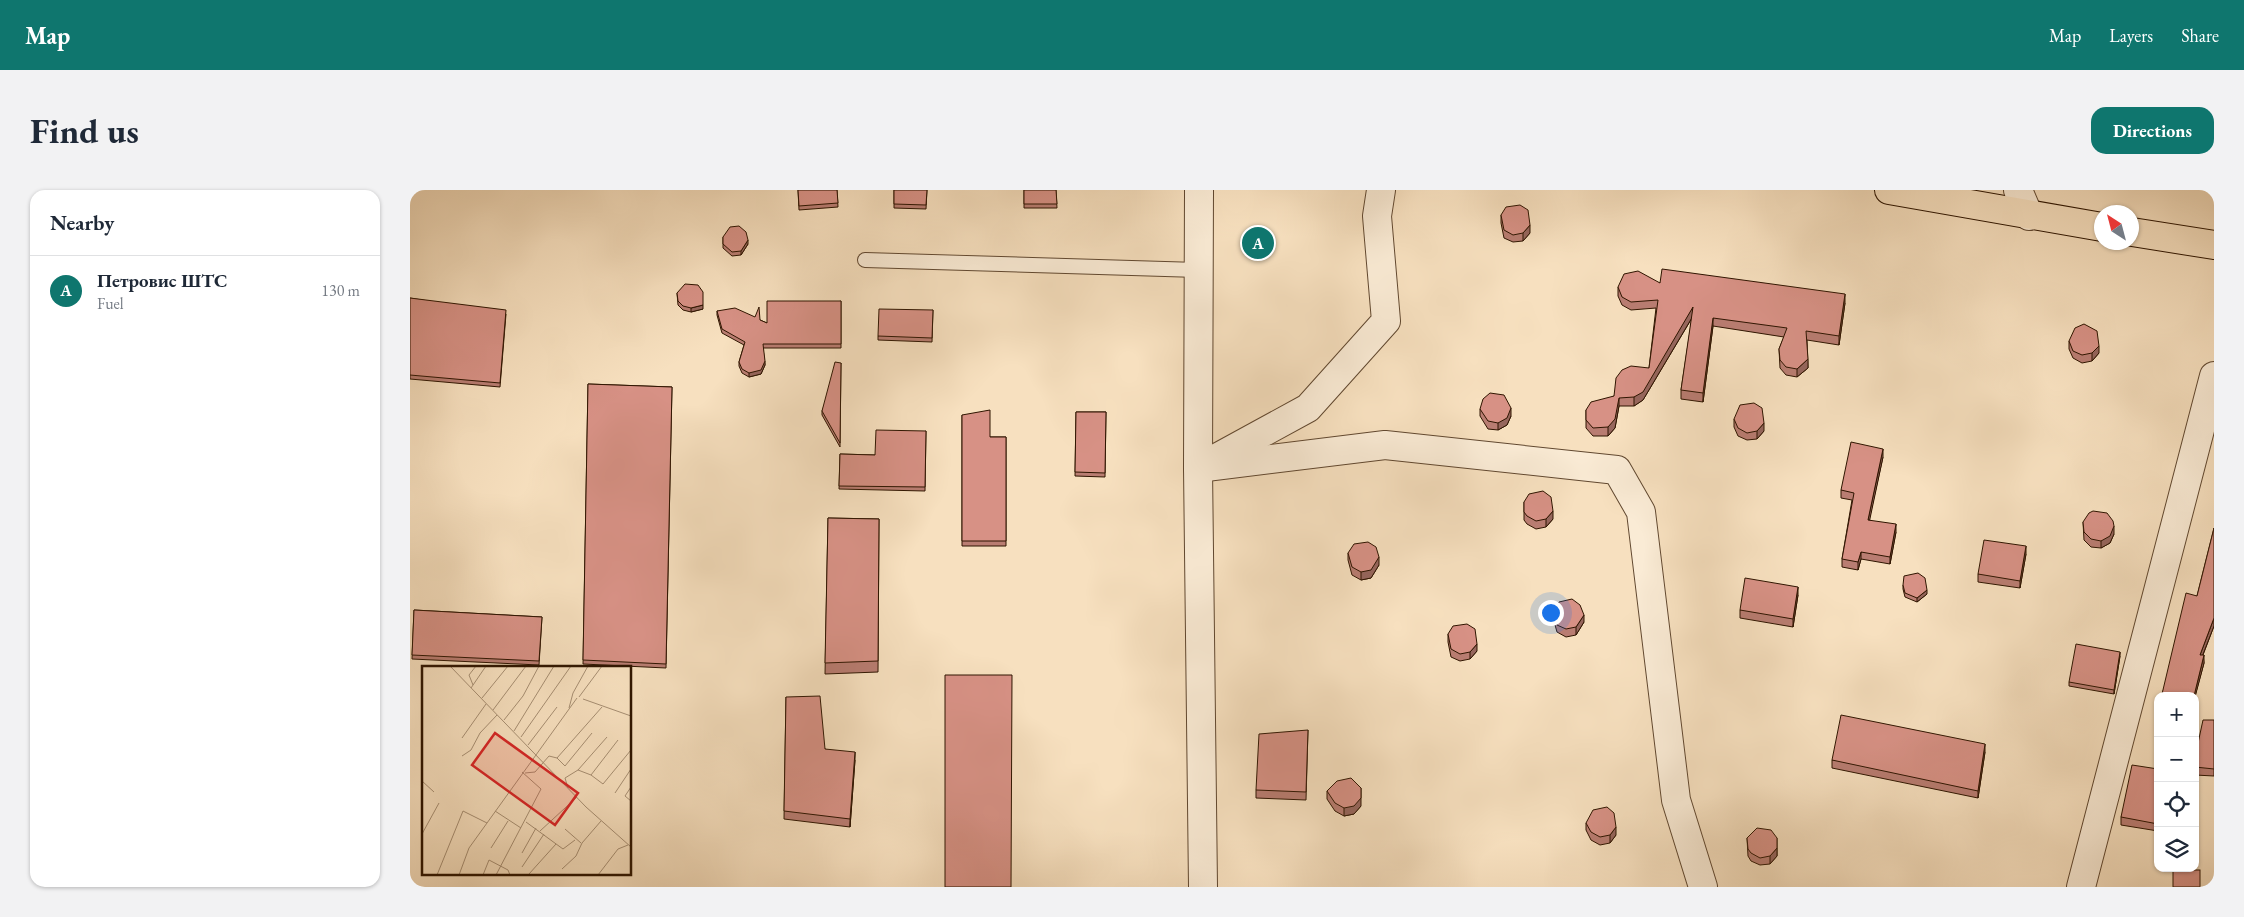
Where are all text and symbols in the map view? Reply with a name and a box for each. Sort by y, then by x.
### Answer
text: Map [25,20,70,51]
text: Map [2049,24,2081,47]
text: Layers [2109,24,2153,47]
text: Share [2181,24,2219,47]
button: Directions [2091,107,2214,154]
text: Find us [30,108,139,153]
north arrow [2094,205,2139,250]
text: Nearby [50,209,114,236]
pin: A [1242,224,1274,262]
text: Петровис ШТС [97,268,227,293]
text: A [60,280,72,301]
text: 130 m [321,280,360,301]
text: Fuel [97,293,124,314]
your location [1538,600,1564,626]
inset map [422,666,631,874]
map controls [2154,692,2199,872]
button: + [2154,692,2199,737]
button: − [2154,737,2199,782]
button: locate [2154,782,2199,827]
button: layers [2154,827,2199,872]

